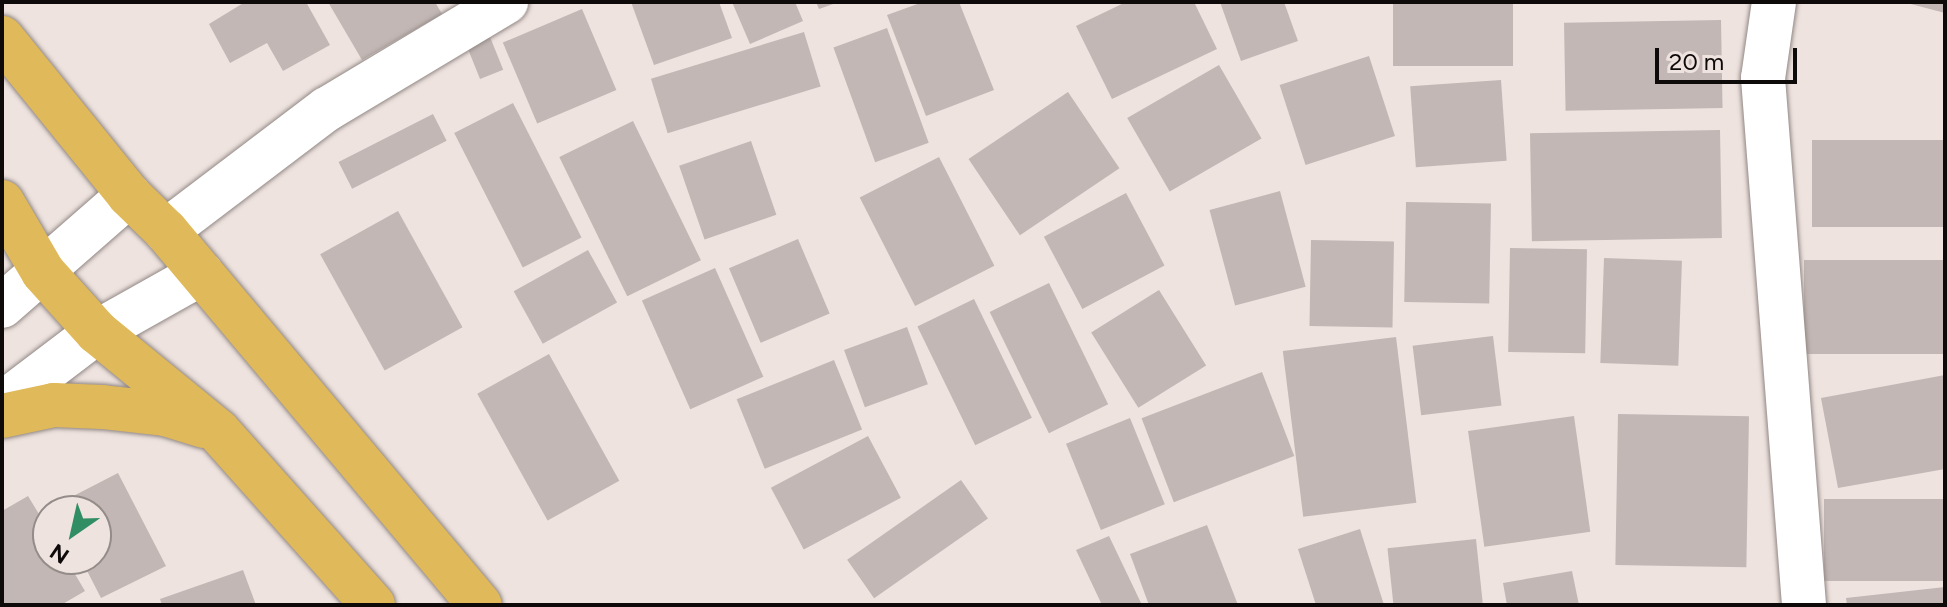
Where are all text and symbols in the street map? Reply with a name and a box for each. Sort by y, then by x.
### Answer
scale bar [1659,32,1801,82]
text: 20 m [1669,47,1724,76]
north arrow [32,495,112,575]
text: N [45,538,74,570]

